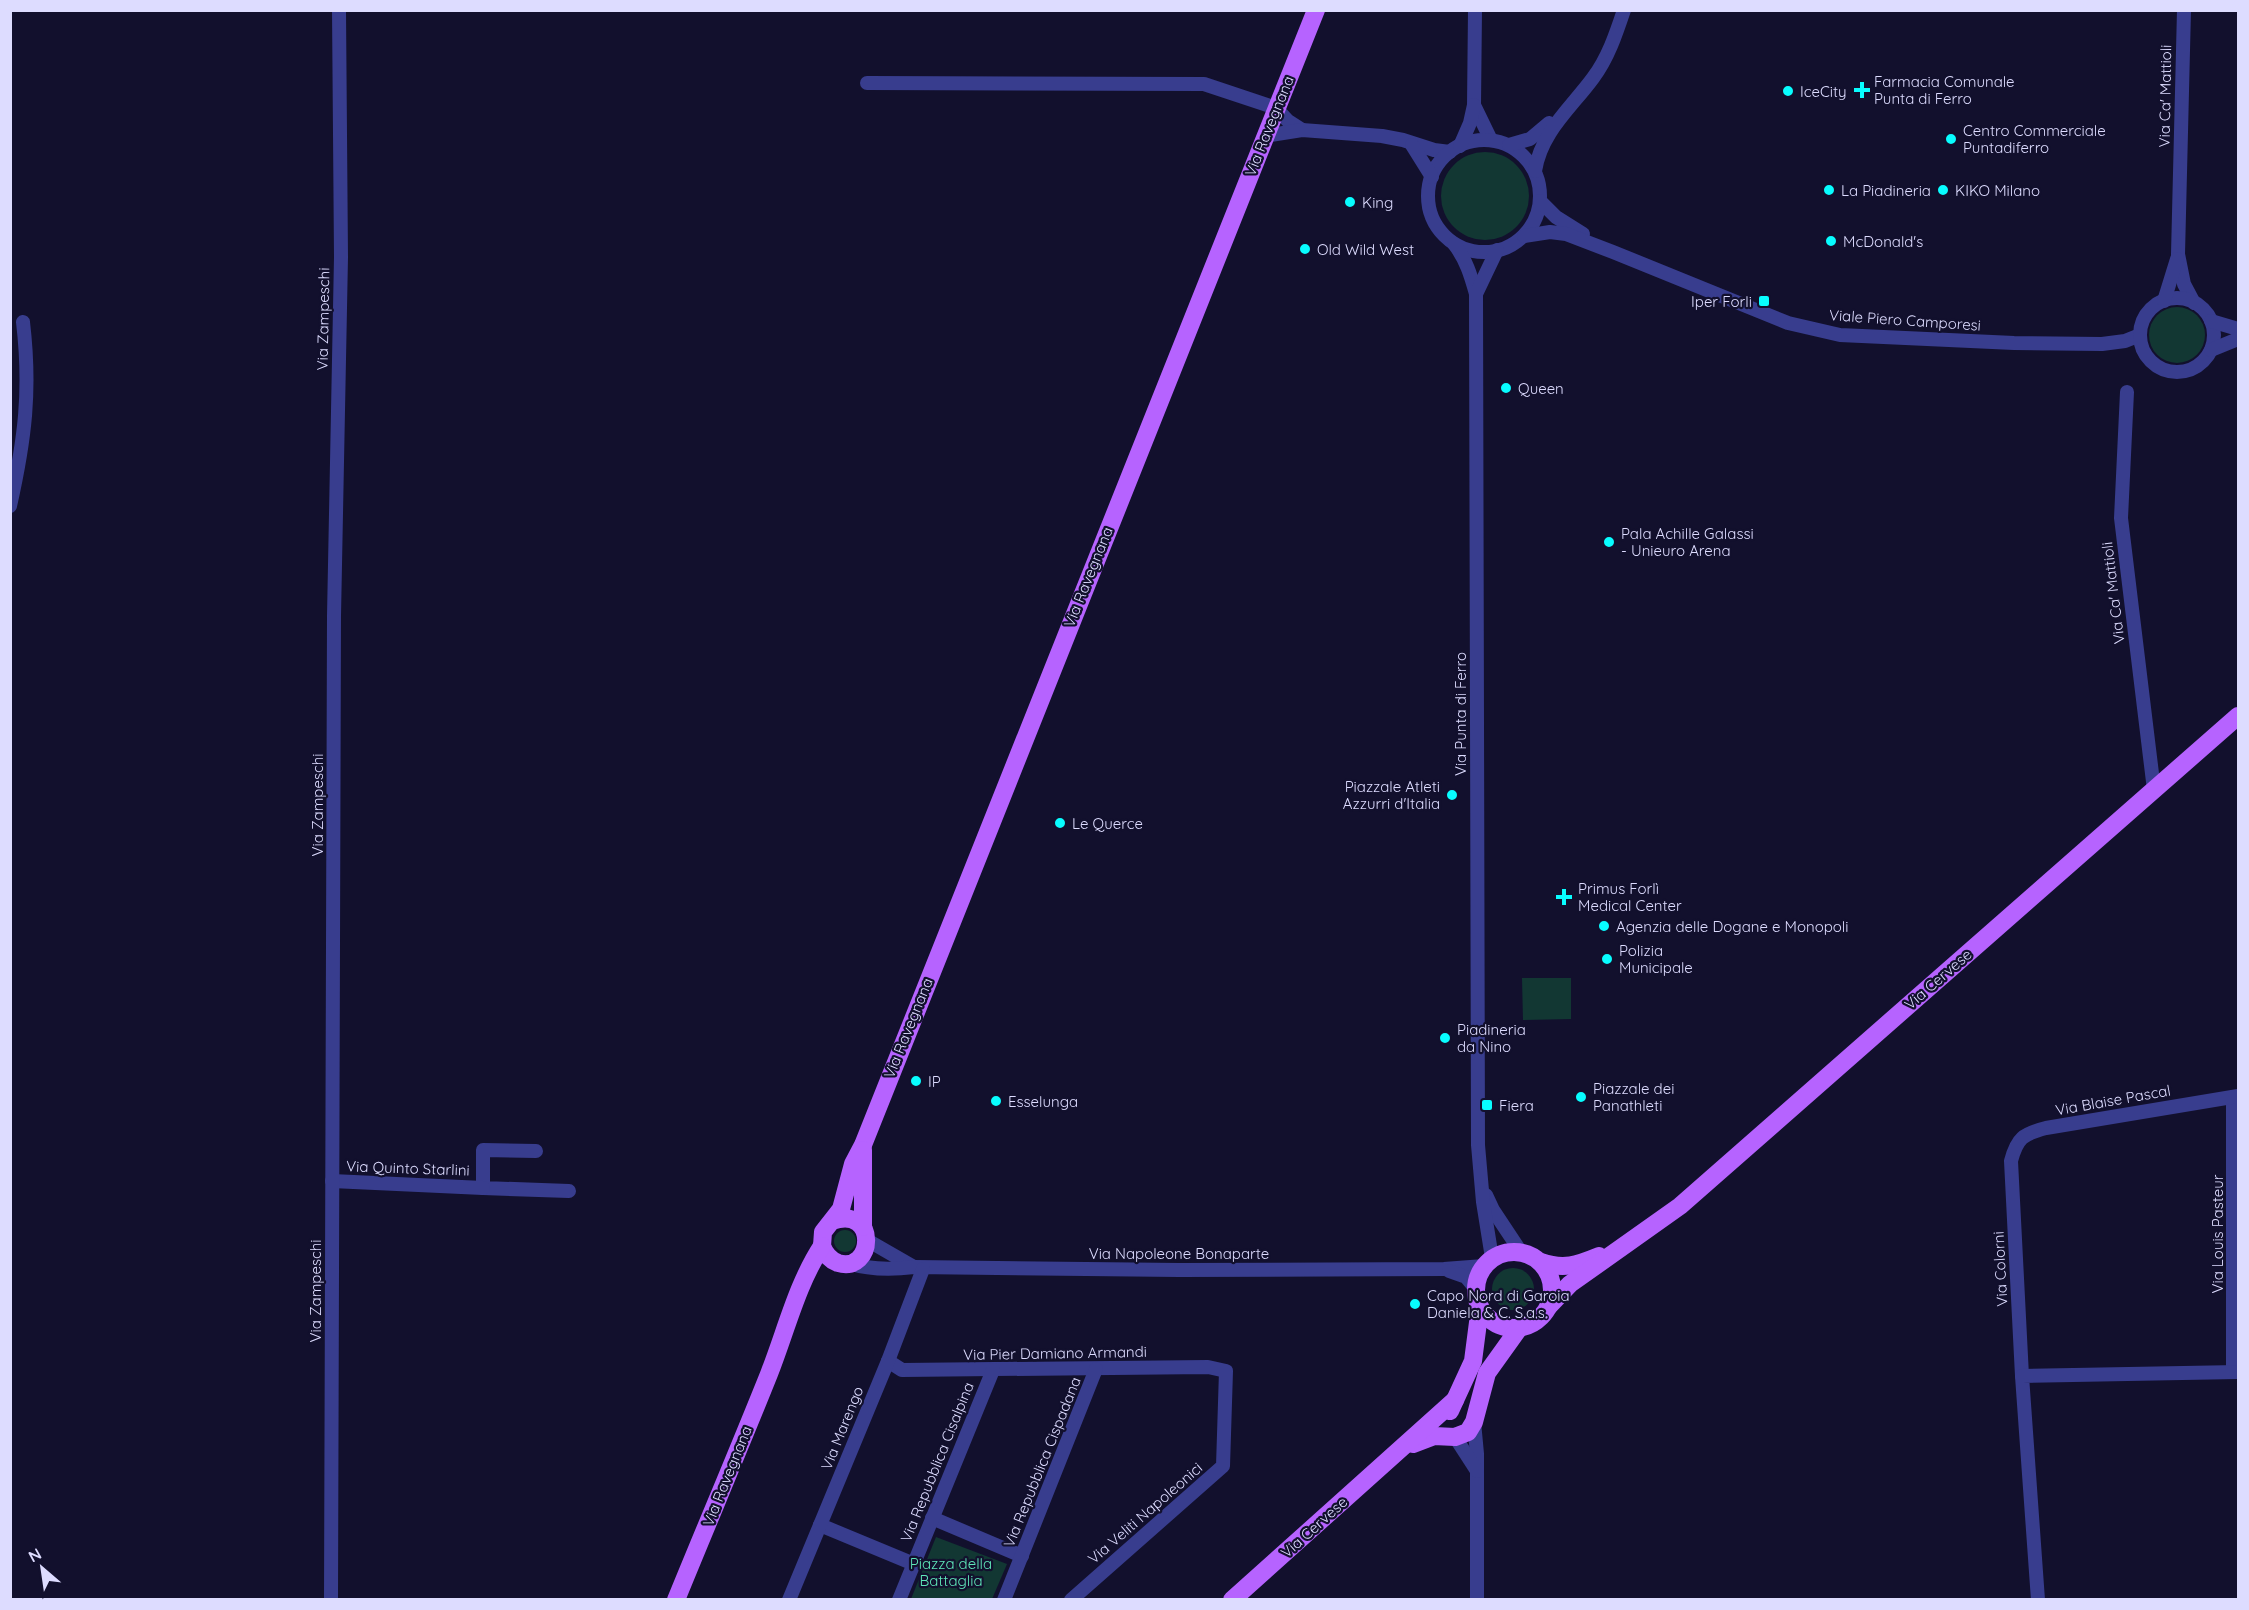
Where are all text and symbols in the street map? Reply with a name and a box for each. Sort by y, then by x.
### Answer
street label: Via Ca' Mattioli [2155,44,2175,148]
place label: Farmacia Comunale Punta di Ferro [1874,72,2015,108]
street label: Via Ravegnana [1240,73,1298,179]
place label: IceCity [1800,82,1847,101]
marker: Farmacia Comunale Punta di Ferro [1855,83,1869,97]
marker: IceCity [1781,84,1795,98]
place label: Centro Commerciale Puntadiferro [1963,121,2106,157]
marker: Centro Commerciale Puntadiferro [1944,132,1958,146]
place label: La Piadineria [1841,181,1931,200]
place label: KIKO Milano [1955,181,2040,200]
marker: La Piadineria [1822,183,1836,197]
marker: KIKO Milano [1936,183,1950,197]
place label: King [1362,193,1393,212]
marker: King [1343,195,1357,209]
place label: McDonald's [1843,232,1923,251]
marker: McDonald's [1824,234,1838,248]
place label: Old Wild West [1317,240,1414,259]
marker: Old Wild West [1298,242,1312,256]
street label: Via Zampeschi [313,267,333,371]
place label: Iper Forli [1691,292,1752,311]
marker: Iper Forli [1757,294,1771,308]
street label: Viale Piero Camporesi [1828,305,1982,335]
place label: Queen [1518,379,1564,398]
marker: Queen [1499,381,1513,395]
street label: Via Ravegnana [1059,524,1117,630]
place label: Pala Achille Galassi - Unieuro Arena [1621,524,1754,560]
marker: Pala Achille Galassi - Unieuro Arena [1602,535,1616,549]
street label: Via Ca' Mattioli [2097,541,2129,645]
street label: Via Punta di Ferro [1451,652,1470,776]
street label: Via Zampeschi [308,754,327,856]
place label: Piazzale Atleti Azzurri d'Italia [1343,777,1440,813]
marker: Piazzale Atleti Azzurri d'Italia [1445,788,1459,802]
place label: Le Querce [1072,814,1143,833]
marker: Le Querce [1053,816,1067,830]
place label: Primus Forlì Medical Center [1578,879,1682,915]
marker: Primus Forlì Medical Center [1555,888,1573,906]
place label: Agenzia delle Dogane e Monopoli [1616,917,1849,936]
marker: Agenzia delle Dogane e Monopoli [1597,919,1611,933]
place label: Polizia Municipale [1619,941,1693,977]
street label: Via Cervese [1900,945,1976,1013]
marker: Polizia Municipale [1600,952,1614,966]
street label: Via Ravegnana [879,975,937,1081]
place label: Piadineria da Nino [1457,1020,1526,1056]
marker: Piadineria da Nino [1438,1031,1452,1045]
place label: IP [928,1072,941,1091]
marker: IP [909,1074,923,1088]
place label: Piazzale dei Panathleti [1593,1079,1674,1115]
street label: Via Blaise Pascal [2054,1081,2172,1119]
marker: Piazzale dei Panathleti [1574,1090,1588,1104]
place label: Esselunga [1008,1092,1078,1111]
marker: Esselunga [989,1094,1003,1108]
place label: Fiera [1499,1096,1534,1115]
marker: Fiera [1480,1098,1494,1112]
street label: Via Quinto Starlini [346,1156,470,1180]
street label: Via Louis Pasteur [2208,1174,2227,1294]
street label: Via Colorni [1989,1231,2011,1307]
street label: Via Zampeschi [306,1240,325,1342]
street label: Via Napoleone Bonaparte [1089,1244,1269,1263]
place label: Capo Nord di Garoia Daniela & C. S.a.s. [1427,1286,1570,1322]
marker: Capo Nord di Garoia Daniela & C. S.a.s. [1408,1297,1422,1311]
street label: Via Pier Damiano Armandi [963,1342,1147,1364]
street label: Via Repubblica Cispadana [999,1374,1085,1550]
street label: Via Repubblica Cisalpina [896,1379,978,1545]
street label: Via Marengo [817,1383,867,1473]
street label: Via Ravegnana [698,1423,756,1529]
street label: Via Veliti Napoleonici [1084,1458,1206,1568]
street label: Via Cervese [1277,1492,1351,1562]
north arrow [12,1538,72,1598]
text: N [25,1543,45,1566]
park label: Piazza della Battaglia [910,1554,992,1590]

